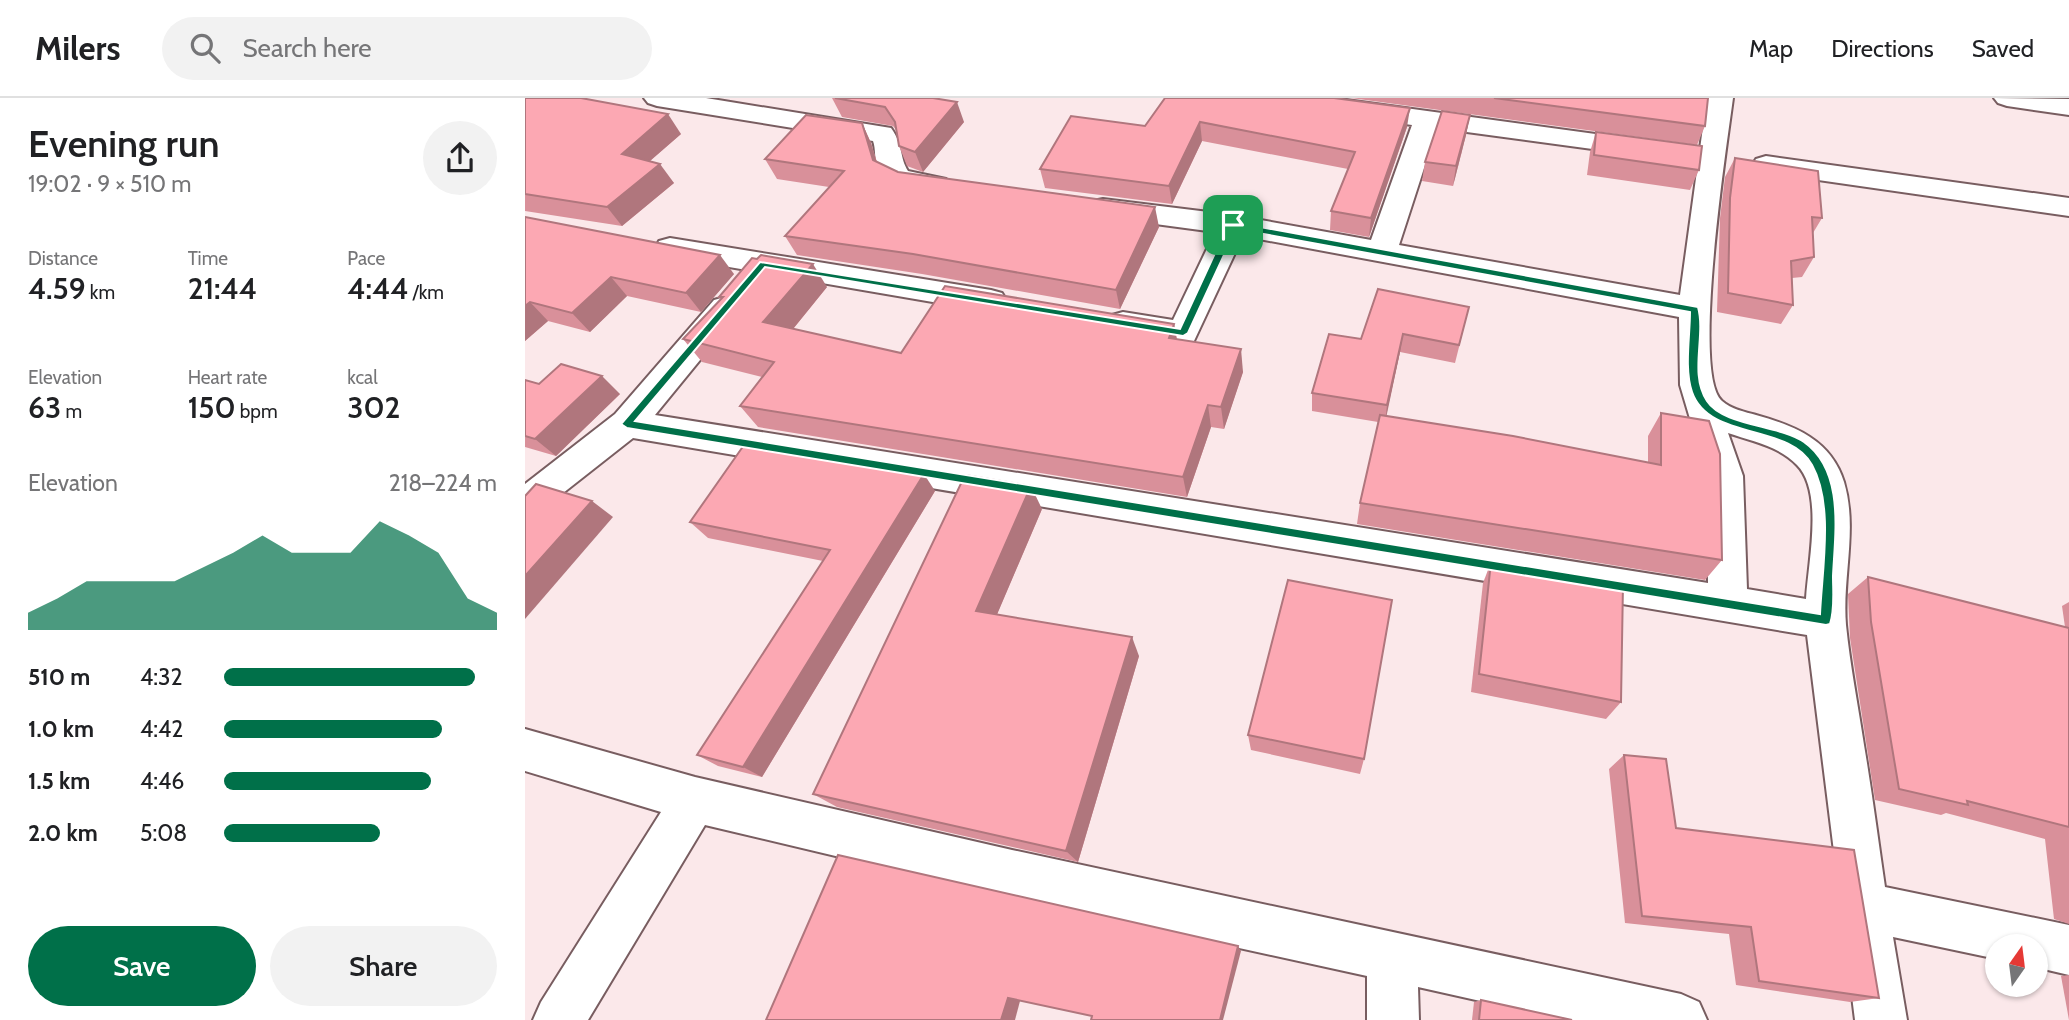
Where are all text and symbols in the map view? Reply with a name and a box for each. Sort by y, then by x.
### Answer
search box [162,17,652,80]
text: Milers [35,28,120,68]
icon: search [186,29,224,67]
text: Search here [242,32,372,64]
text: Map [1749,34,1793,63]
text: Directions [1831,34,1934,63]
text: Saved [1972,34,2034,63]
text: Evening run [28,120,220,167]
button: share [423,121,497,195]
text: 19:02 · 9 × 510 m [28,170,191,198]
pin [1203,195,1263,255]
icon: arrive [1214,206,1252,244]
text: Distance [28,247,98,270]
text: Time [188,247,228,270]
text: Pace [347,247,385,270]
text: 4.59 [28,270,86,307]
text: 21:44 [188,270,257,307]
text: 4:44 [347,270,408,307]
text: km [86,281,115,304]
text: /km [408,281,444,304]
text: Elevation [28,366,102,389]
text: Heart rate [188,366,267,389]
text: kcal [347,366,378,389]
text: 63 [28,389,61,426]
text: 150 [188,389,236,426]
text: 302 [347,389,400,426]
text: m [61,400,82,423]
text: bpm [236,400,278,423]
text: Elevation [28,469,118,497]
text: 218–224 m [389,469,497,497]
text: 510 m [28,663,90,691]
text: 4:32 [140,663,183,691]
text: 1.0 km [28,715,94,743]
text: 4:42 [140,715,183,743]
text: 1.5 km [28,767,90,795]
text: 4:46 [140,767,184,795]
text: 2.0 km [28,819,98,847]
text: 5:08 [140,819,187,847]
button: Save [28,926,256,1006]
button: Share [270,926,497,1006]
north arrow [1985,934,2047,998]
map controls [1985,934,2048,997]

